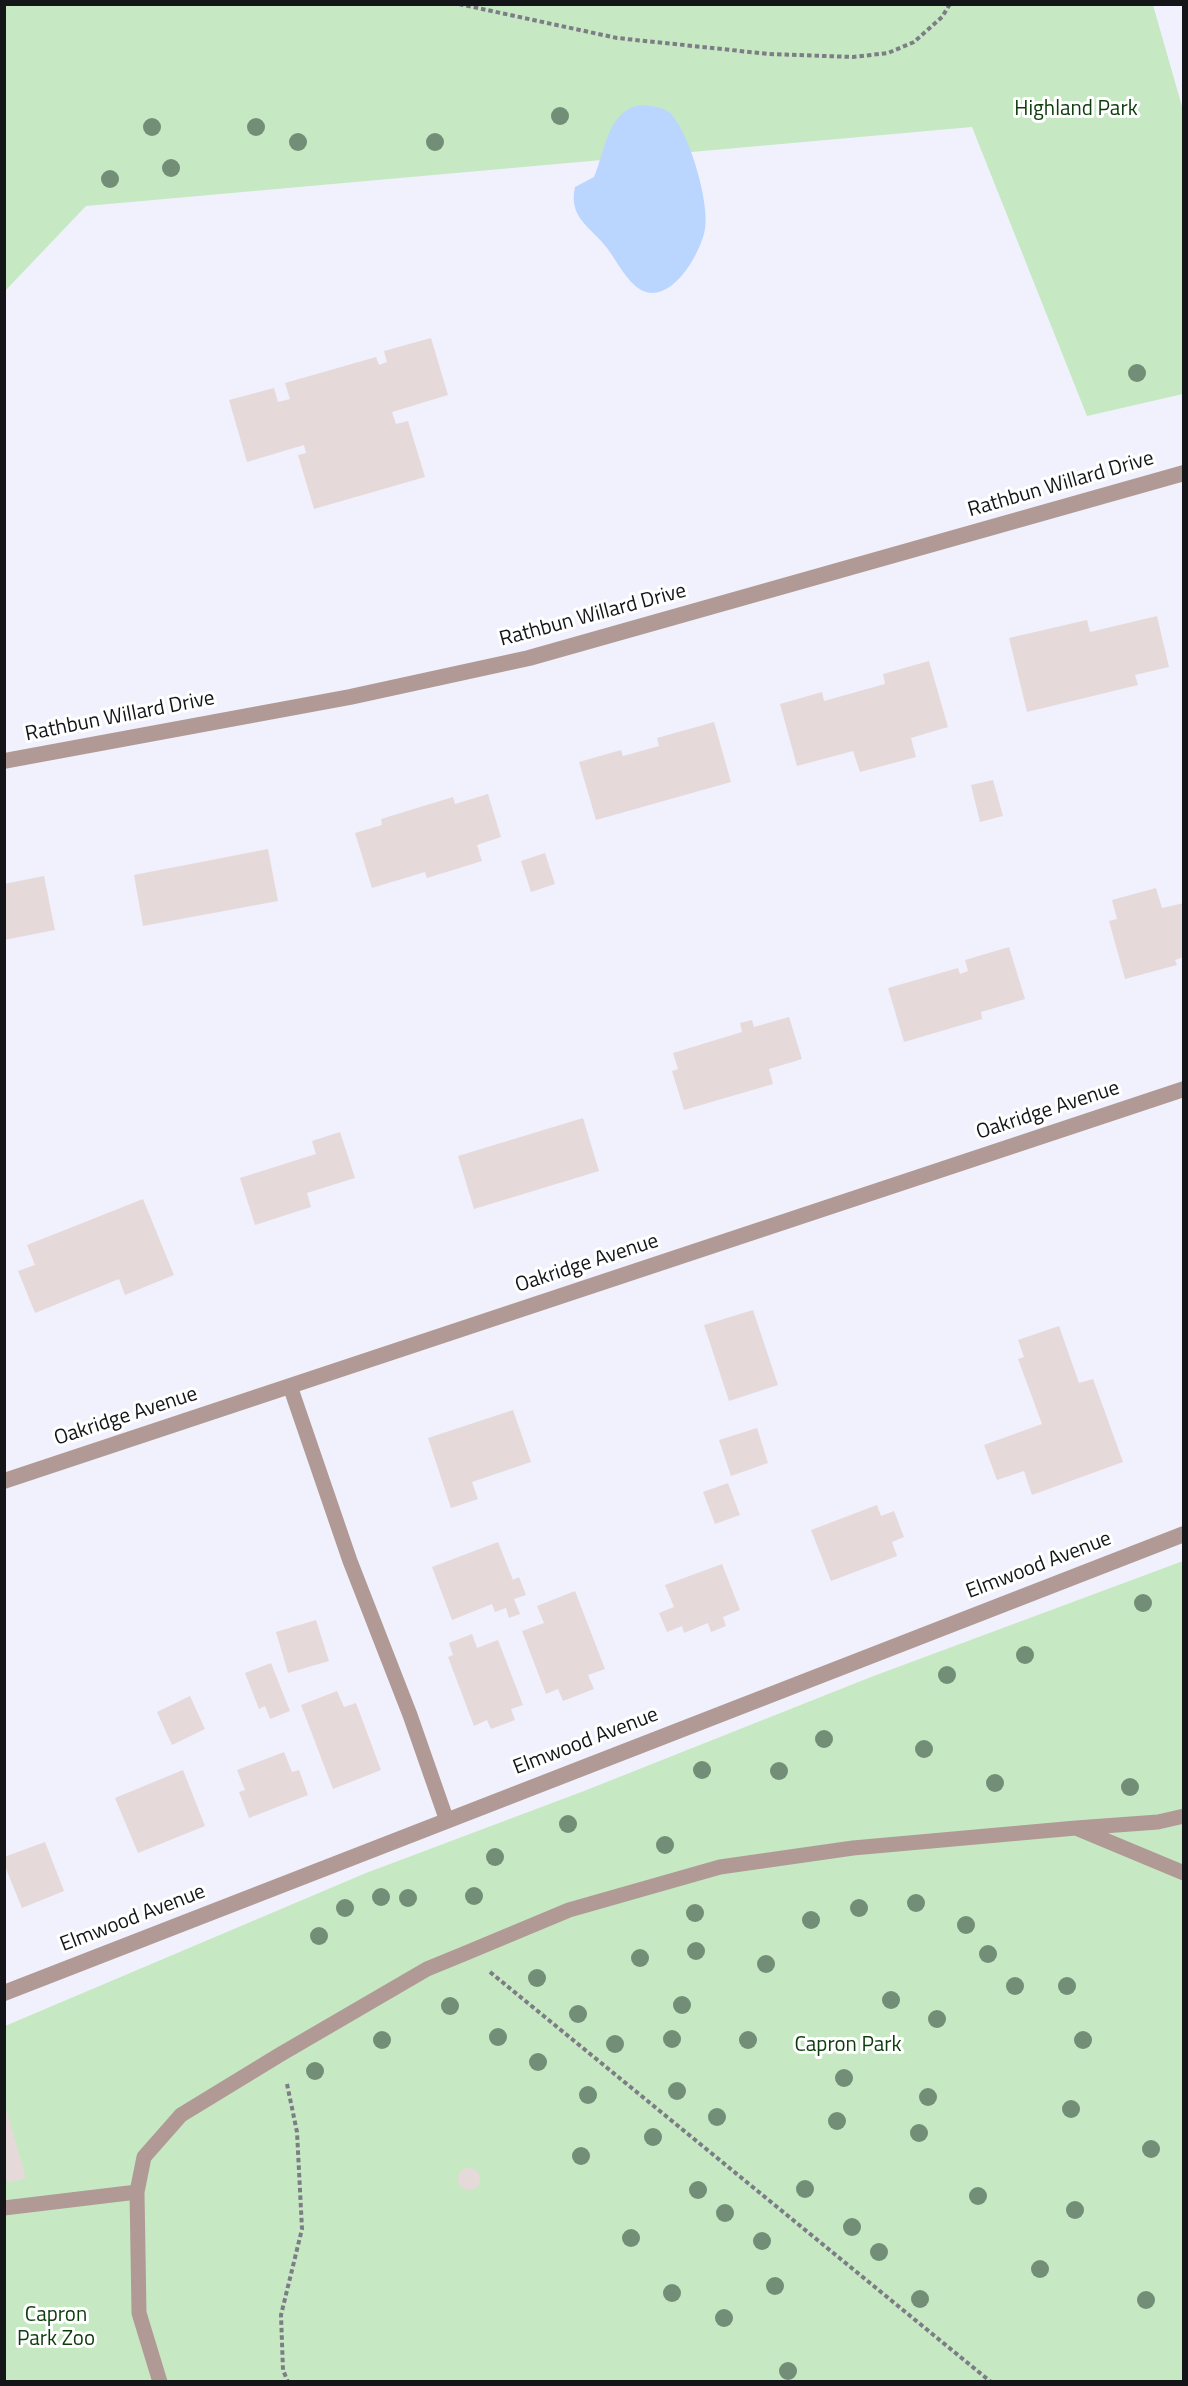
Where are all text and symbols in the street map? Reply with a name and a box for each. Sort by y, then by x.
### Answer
park label: Highland Park [1014,97,1138,123]
street label: Rathbun Willard Drive [965,446,1157,524]
street label: Rathbun Willard Drive [497,579,689,653]
street label: Rathbun Willard Drive [23,686,217,748]
street label: Oakridge Avenue [973,1076,1123,1146]
street label: Oakridge Avenue [512,1229,662,1299]
street label: Oakridge Avenue [51,1382,201,1452]
street label: Elmwood Avenue [963,1527,1115,1605]
street label: Elmwood Avenue [510,1703,662,1781]
street label: Elmwood Avenue [57,1880,209,1958]
park label: Capron Park [794,2033,902,2059]
park label: Capron Park Zoo [17,2303,95,2353]

